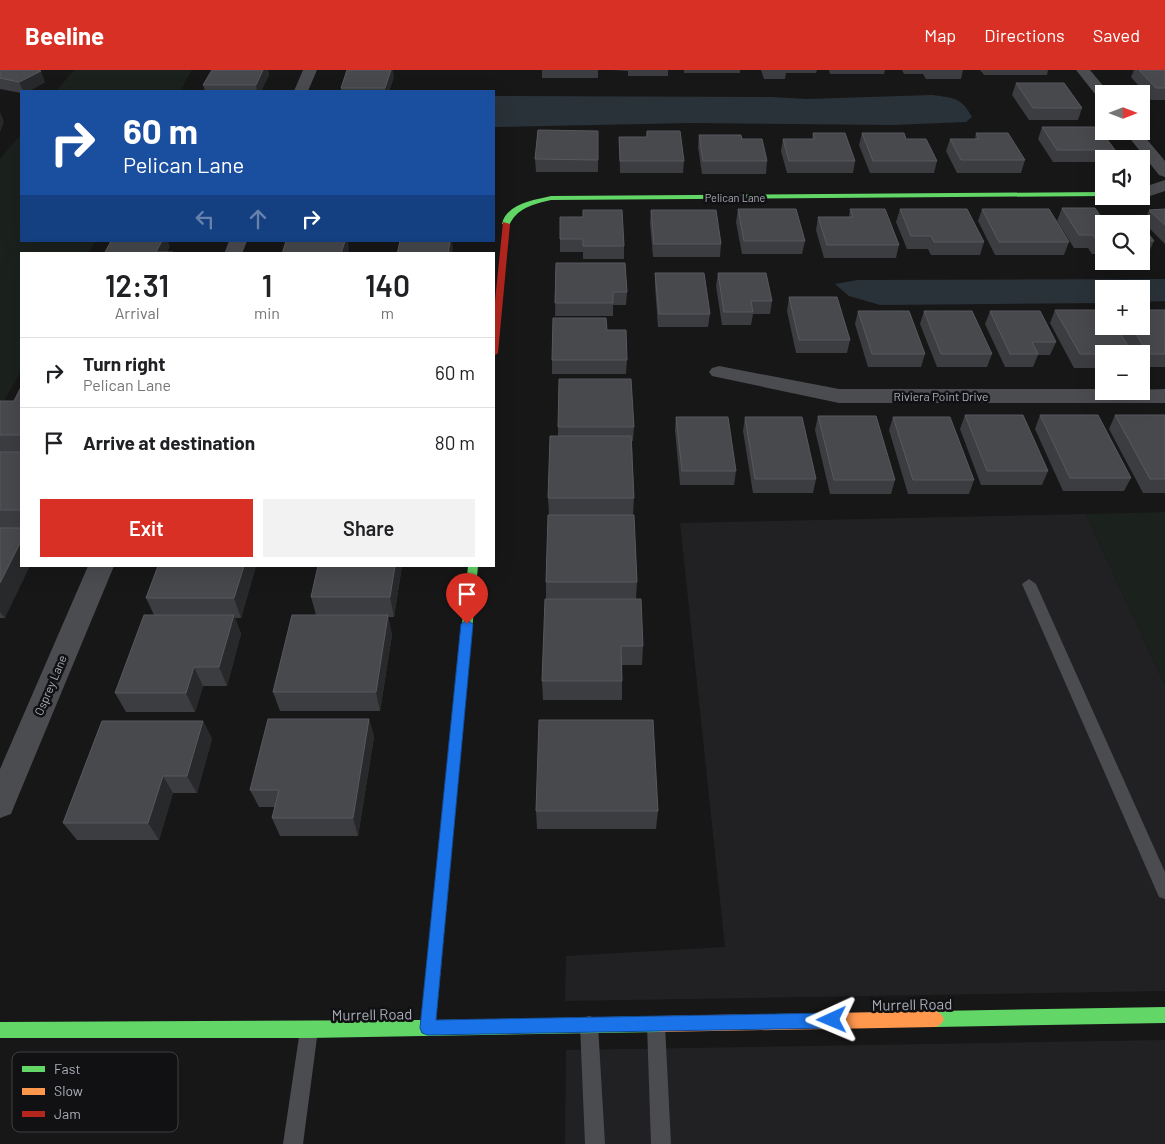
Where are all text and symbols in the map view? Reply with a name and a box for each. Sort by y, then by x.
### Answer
text: Beeline [25,21,104,50]
text: Map [924,24,956,46]
text: Directions [984,24,1065,46]
text: Saved [1093,24,1140,46]
north arrow [1095,85,1150,140]
map controls [1095,85,1150,400]
text: 60 m [123,109,198,151]
icon: right [40,110,105,175]
button: sound [1095,150,1150,205]
text: Pelican Lane [123,151,244,177]
street label: Pelican Lane [705,191,765,204]
icon: left [191,205,219,233]
icon: ahead [244,205,272,233]
icon: right [297,205,325,233]
button: search [1095,215,1150,270]
text: 12:31 [105,267,169,303]
text: 1 [262,267,272,303]
text: 140 [365,267,410,303]
button: + [1095,280,1150,335]
text: Arrival [115,303,159,322]
text: min [254,303,280,322]
text: m [381,303,394,322]
button: − [1095,345,1150,400]
text: Turn right [83,352,165,375]
icon: right [40,359,68,387]
text: 60 m [435,361,475,384]
text: Pelican Lane [83,375,171,394]
street label: Riviera Point Drive [894,389,988,403]
icon: arrive [40,429,68,457]
text: Arrive at destination [83,431,255,454]
text: 80 m [435,431,475,454]
button: Exit [40,499,253,557]
button: Share [263,499,475,557]
pin [446,573,488,624]
icon: arrive [453,580,481,608]
street label: Osprey Lane [31,653,69,717]
position arrow [805,993,857,1045]
street label: Murrell Road [872,994,952,1014]
street label: Murrell Road [332,1004,412,1024]
legend [12,1052,178,1132]
text: Fast [54,1060,80,1077]
text: Slow [54,1082,83,1099]
text: Jam [54,1105,81,1122]

